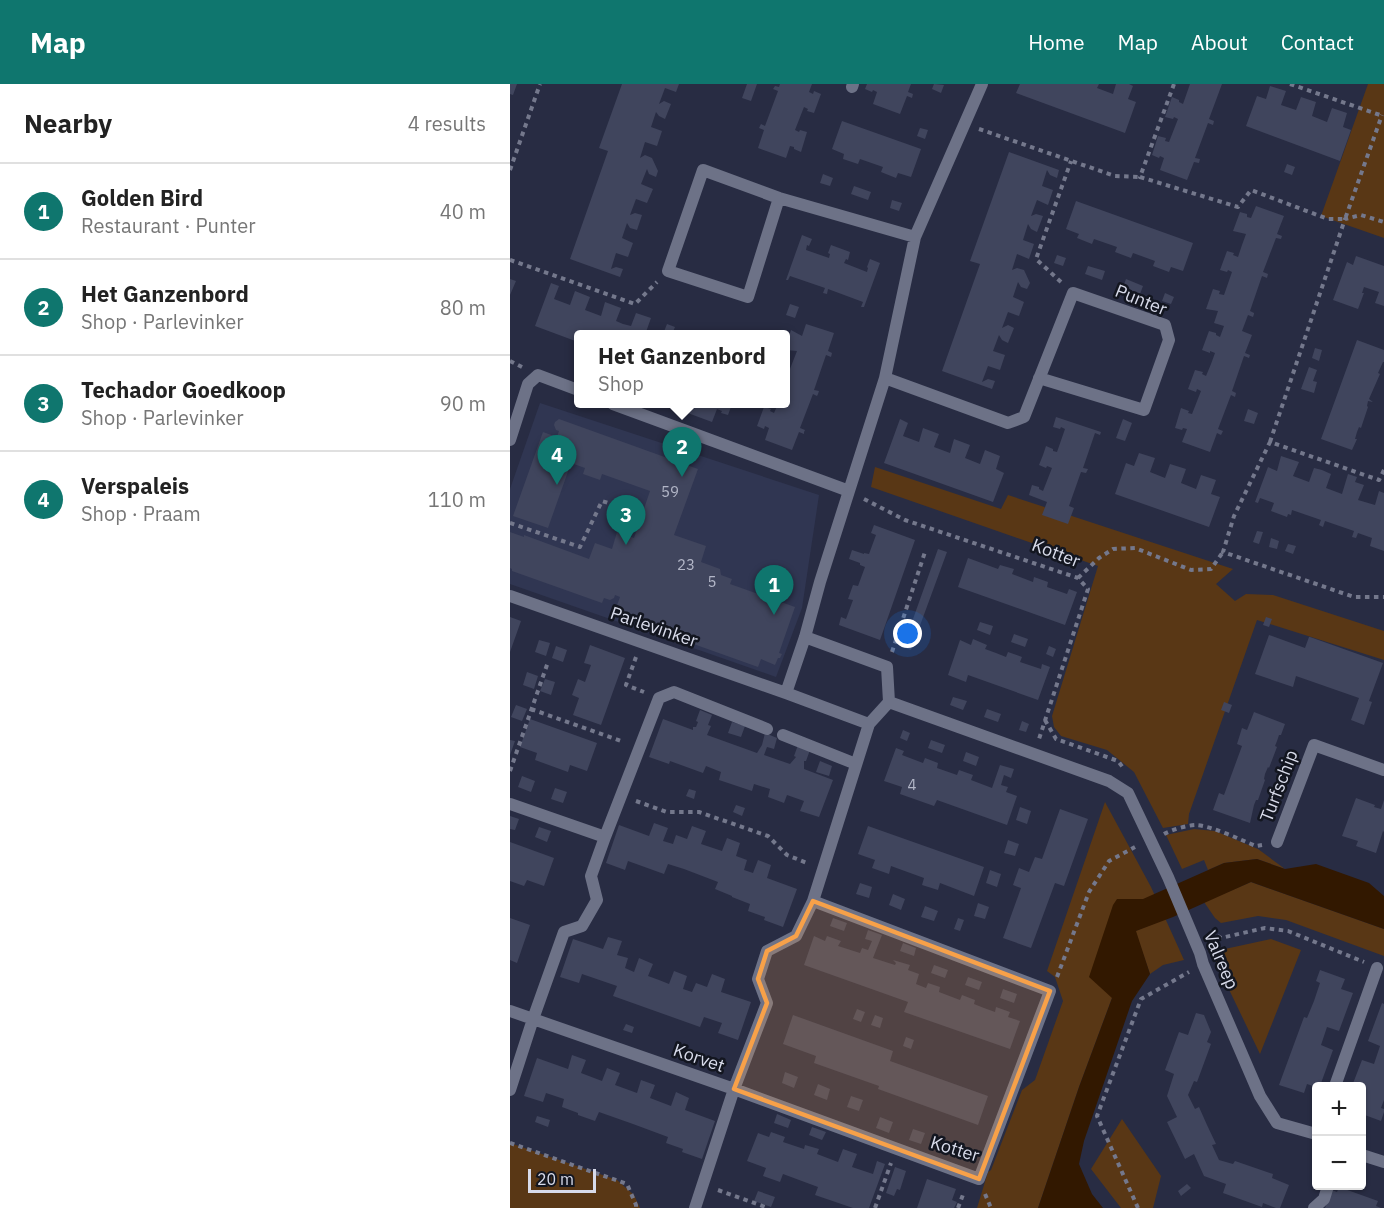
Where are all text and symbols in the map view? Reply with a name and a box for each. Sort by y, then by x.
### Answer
text: Map [30,24,86,61]
text: Home [1028,28,1085,56]
text: Map [1118,28,1158,56]
text: About [1191,28,1248,56]
text: Contact [1281,28,1354,56]
text: Nearby [24,106,112,140]
text: 4 results [408,110,486,137]
text: Golden Bird [81,183,203,212]
text: 1 [38,198,50,225]
text: 40 m [440,198,486,225]
text: Restaurant · Punter [81,212,256,239]
text: Het Ganzenbord [81,279,249,308]
street label: Punter [1112,279,1171,320]
text: 2 [38,294,50,321]
text: 80 m [440,294,486,321]
text: Shop · Parlevinker [81,308,244,335]
popup [574,330,790,408]
text: Het Ganzenbord [598,341,766,370]
text: Shop [598,370,644,397]
text: Techador Goedkoop [81,375,286,404]
text: 3 [38,390,50,417]
text: 90 m [440,390,486,417]
text: Shop · Parlevinker [81,404,244,431]
pin: 2 [662,428,702,477]
pin: 4 [538,436,576,485]
text: Verspaleis [81,471,189,500]
house number: 59 [661,482,679,501]
text: 4 [38,486,50,513]
text: 110 m [428,486,486,513]
pin: 3 [606,496,646,545]
text: Shop · Praam [81,500,201,527]
street label: Kotter [1029,533,1084,572]
house number: 23 [677,555,695,574]
pin: 1 [754,566,794,615]
house number: 5 [707,572,717,591]
street label: Parlevinker [607,601,701,652]
your location [893,619,922,648]
street label: Turfschip [1254,747,1303,825]
house number: 4 [907,775,917,794]
street label: Valreep [1199,927,1244,993]
street label: Korvet [670,1038,728,1077]
map controls [1312,1082,1366,1190]
button: + [1312,1082,1366,1136]
street label: Kotter [928,1130,983,1167]
button: − [1312,1136,1366,1190]
scale bar [528,1166,596,1194]
text: 20 m [537,1169,574,1189]

